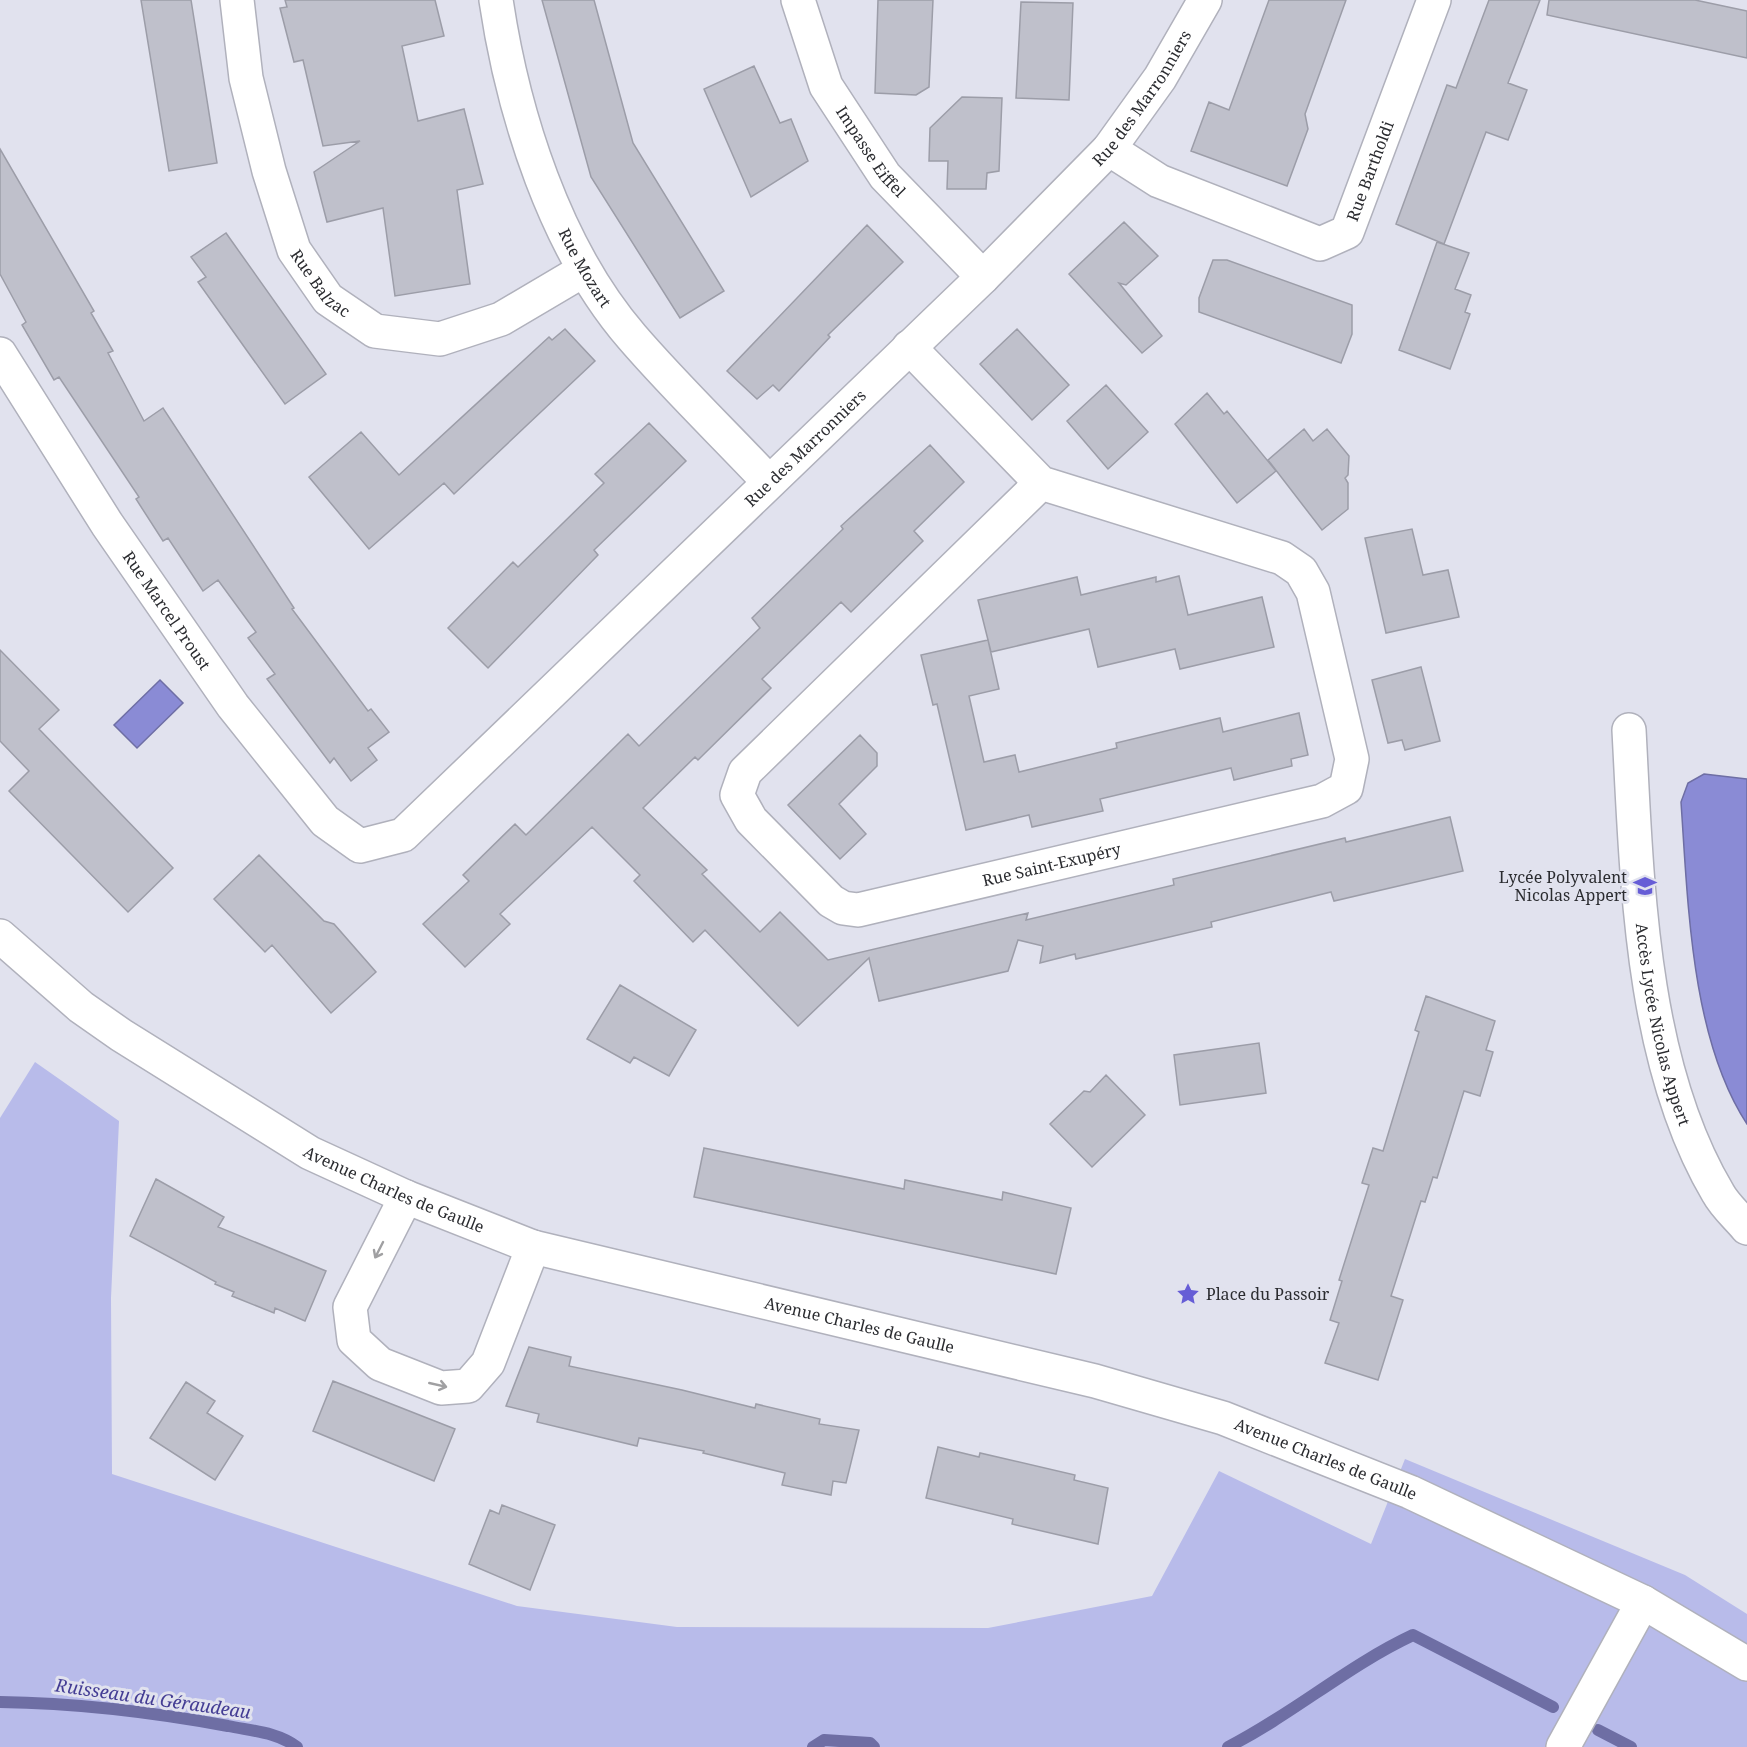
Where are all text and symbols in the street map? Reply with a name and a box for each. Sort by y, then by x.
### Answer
street label: Rue des Marronniers [1087,26,1196,171]
street label: Impasse Eiffel [831,102,911,202]
street label: Rue Bartholdi [1341,118,1399,224]
street label: Rue Mozart [554,225,617,312]
street label: Rue Balzac [286,245,355,322]
street label: Rue des Marronniers [740,384,871,512]
street label: Rue Marcel Proust [118,547,216,675]
street label: Rue Saint-Exupéry [980,837,1124,891]
place label: Lycée Polyvalent Nicolas Appert [1499,866,1627,906]
school or university icon: Lycée Polyvalent Nicolas Appert [1632,873,1658,899]
street label: Accès Lycée Nicolas Appert [1631,922,1696,1129]
street label: Avenue Charles de Gaulle [299,1141,488,1238]
one-way arrow [373,1240,385,1258]
place icon: Place du Passoir [1175,1281,1201,1307]
place label: Place du Passoir [1206,1283,1330,1305]
street label: Avenue Charles de Gaulle [762,1292,957,1358]
one-way arrow [428,1380,447,1391]
street label: Avenue Charles de Gaulle [1231,1413,1421,1505]
water label: Ruisseau du Géraudeau [53,1672,253,1724]

